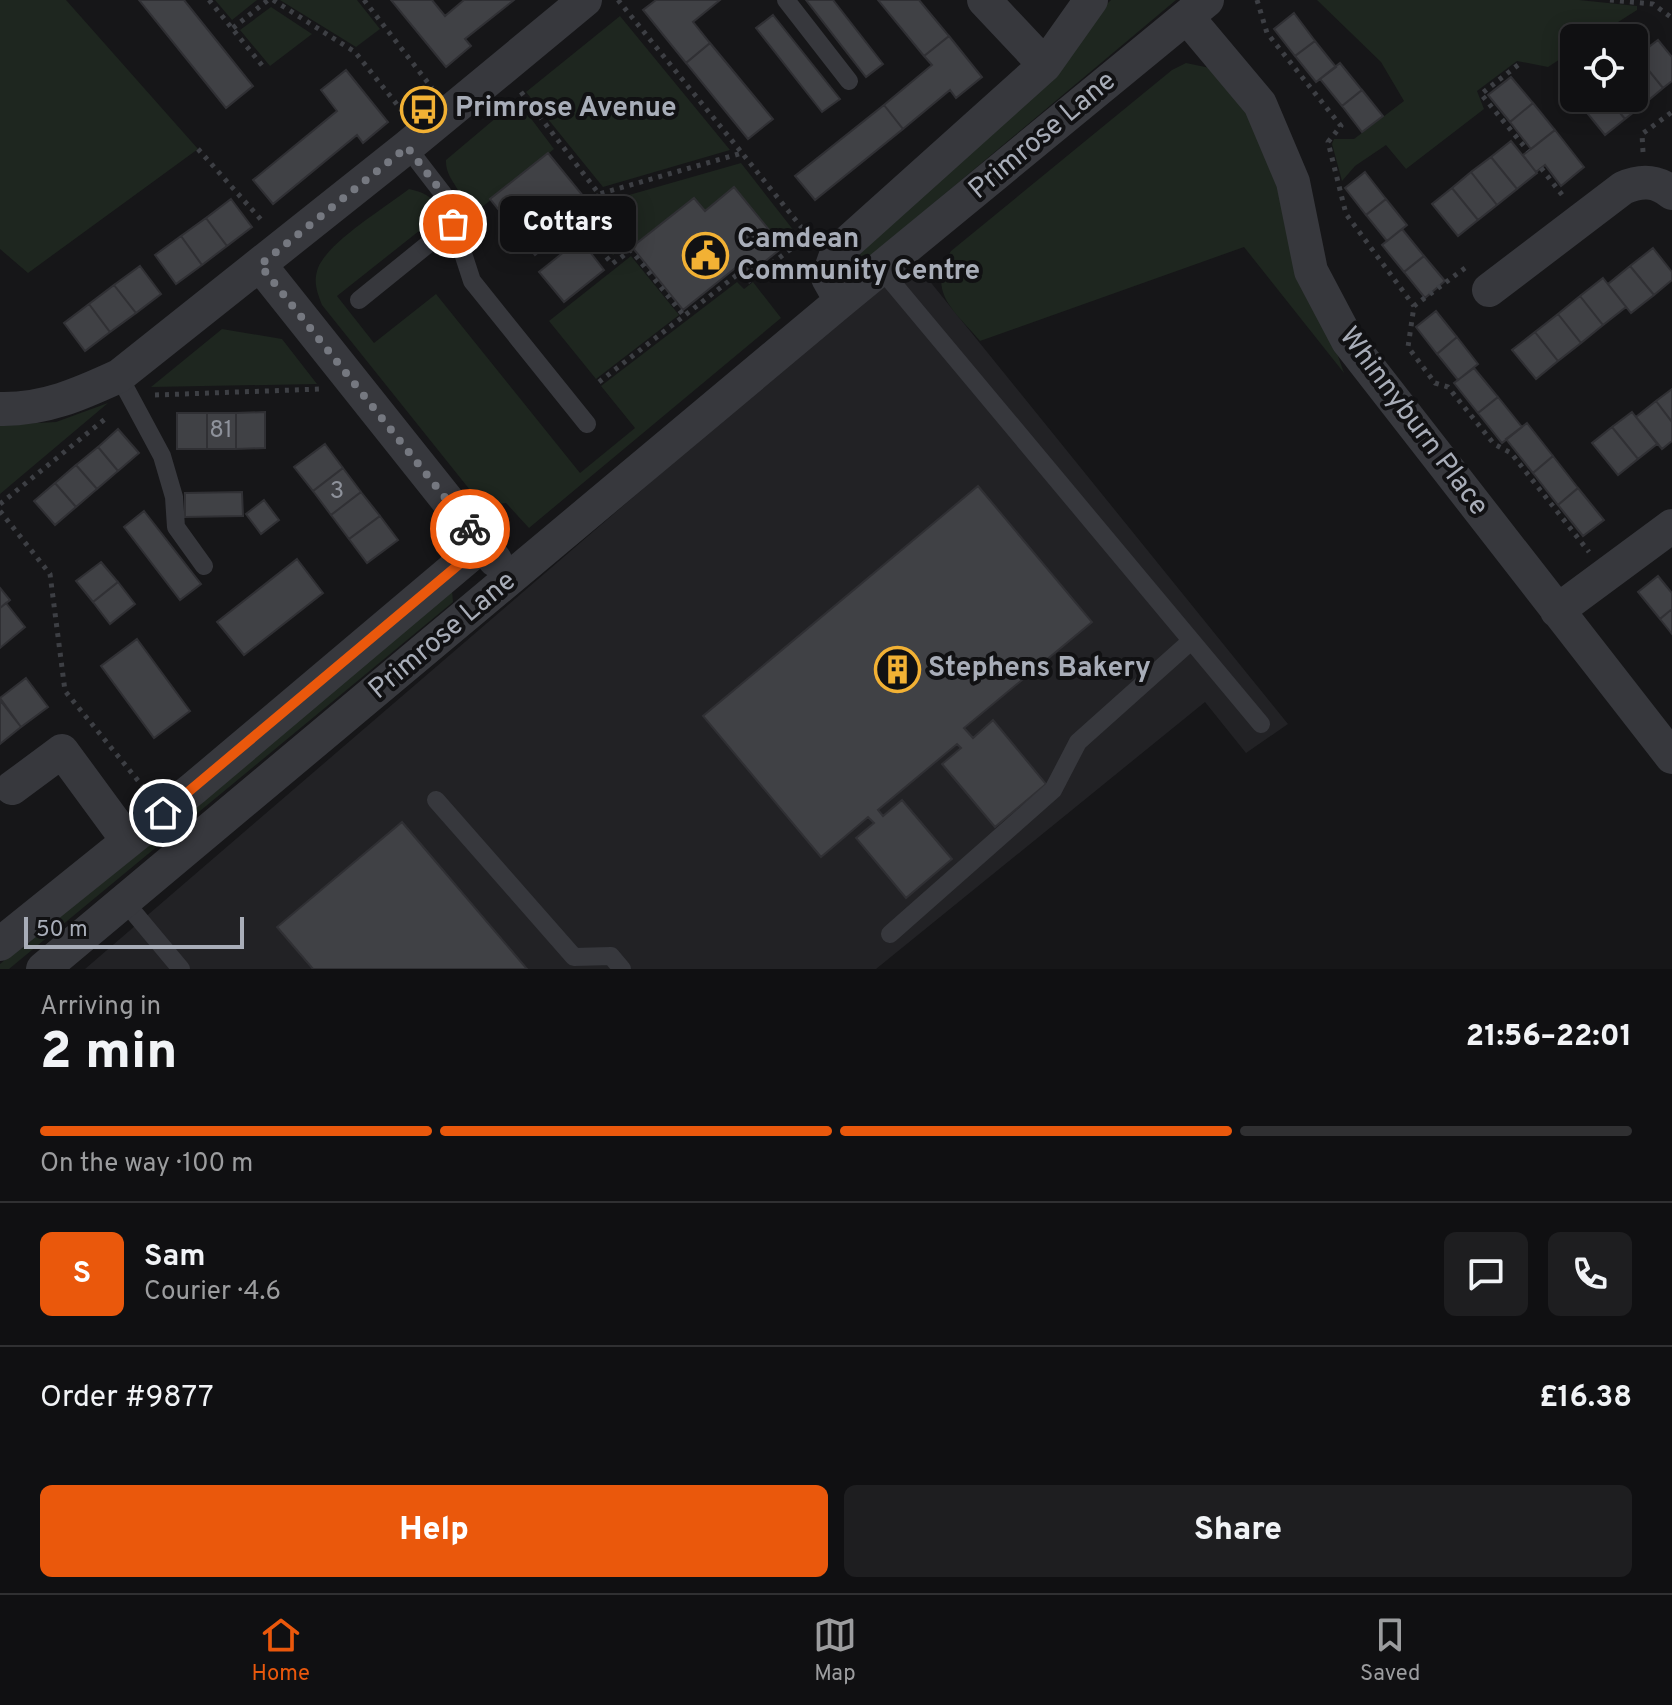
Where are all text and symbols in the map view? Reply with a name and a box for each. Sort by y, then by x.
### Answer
map controls [1560,24,1648,112]
button: locate [1560,24,1648,112]
street label: Primrose Lane [962,64,1124,208]
bus stop icon: Primrose Avenue [400,85,448,133]
place label: Primrose Avenue [455,91,677,127]
pin [419,190,487,258]
callout: Cottars [501,196,637,252]
icon: bag [431,202,475,246]
text: Cottars [523,207,613,240]
place label: Camdean Community Centre [737,222,980,290]
public building icon: Camdean Community Centre [682,232,730,280]
street label: Whinnyburn Place [1330,320,1496,524]
house number: 81 [209,416,233,446]
house number: 3 [330,477,344,507]
courier [430,489,510,569]
icon: bike [448,507,492,551]
street label: Primrose Lane [362,564,524,708]
building icon: Stephens Bakery [873,645,921,693]
place label: Stephens Bakery [928,651,1151,687]
pin [129,779,197,847]
icon: home [141,791,185,835]
scale bar [24,913,244,949]
text: 50 m [36,917,88,944]
text: Arriving in [40,991,161,1024]
text: 21:56–22:01 [1466,1019,1632,1056]
text: 2 min [40,1021,178,1087]
text: On the way · 100 m [40,1148,253,1181]
button: chat [1444,1232,1528,1316]
button: phone [1548,1232,1632,1316]
text: Sam [144,1239,206,1276]
text: S [73,1256,91,1293]
text: Courier · 4.6 [144,1276,281,1309]
text: Order #9877 [40,1380,214,1417]
text: £16.38 [1539,1380,1632,1417]
button: Help [40,1485,828,1577]
button: Share [844,1485,1632,1577]
tab: Home [252,1613,310,1688]
tab: Map [813,1613,857,1688]
tab: Saved [1360,1613,1420,1688]

